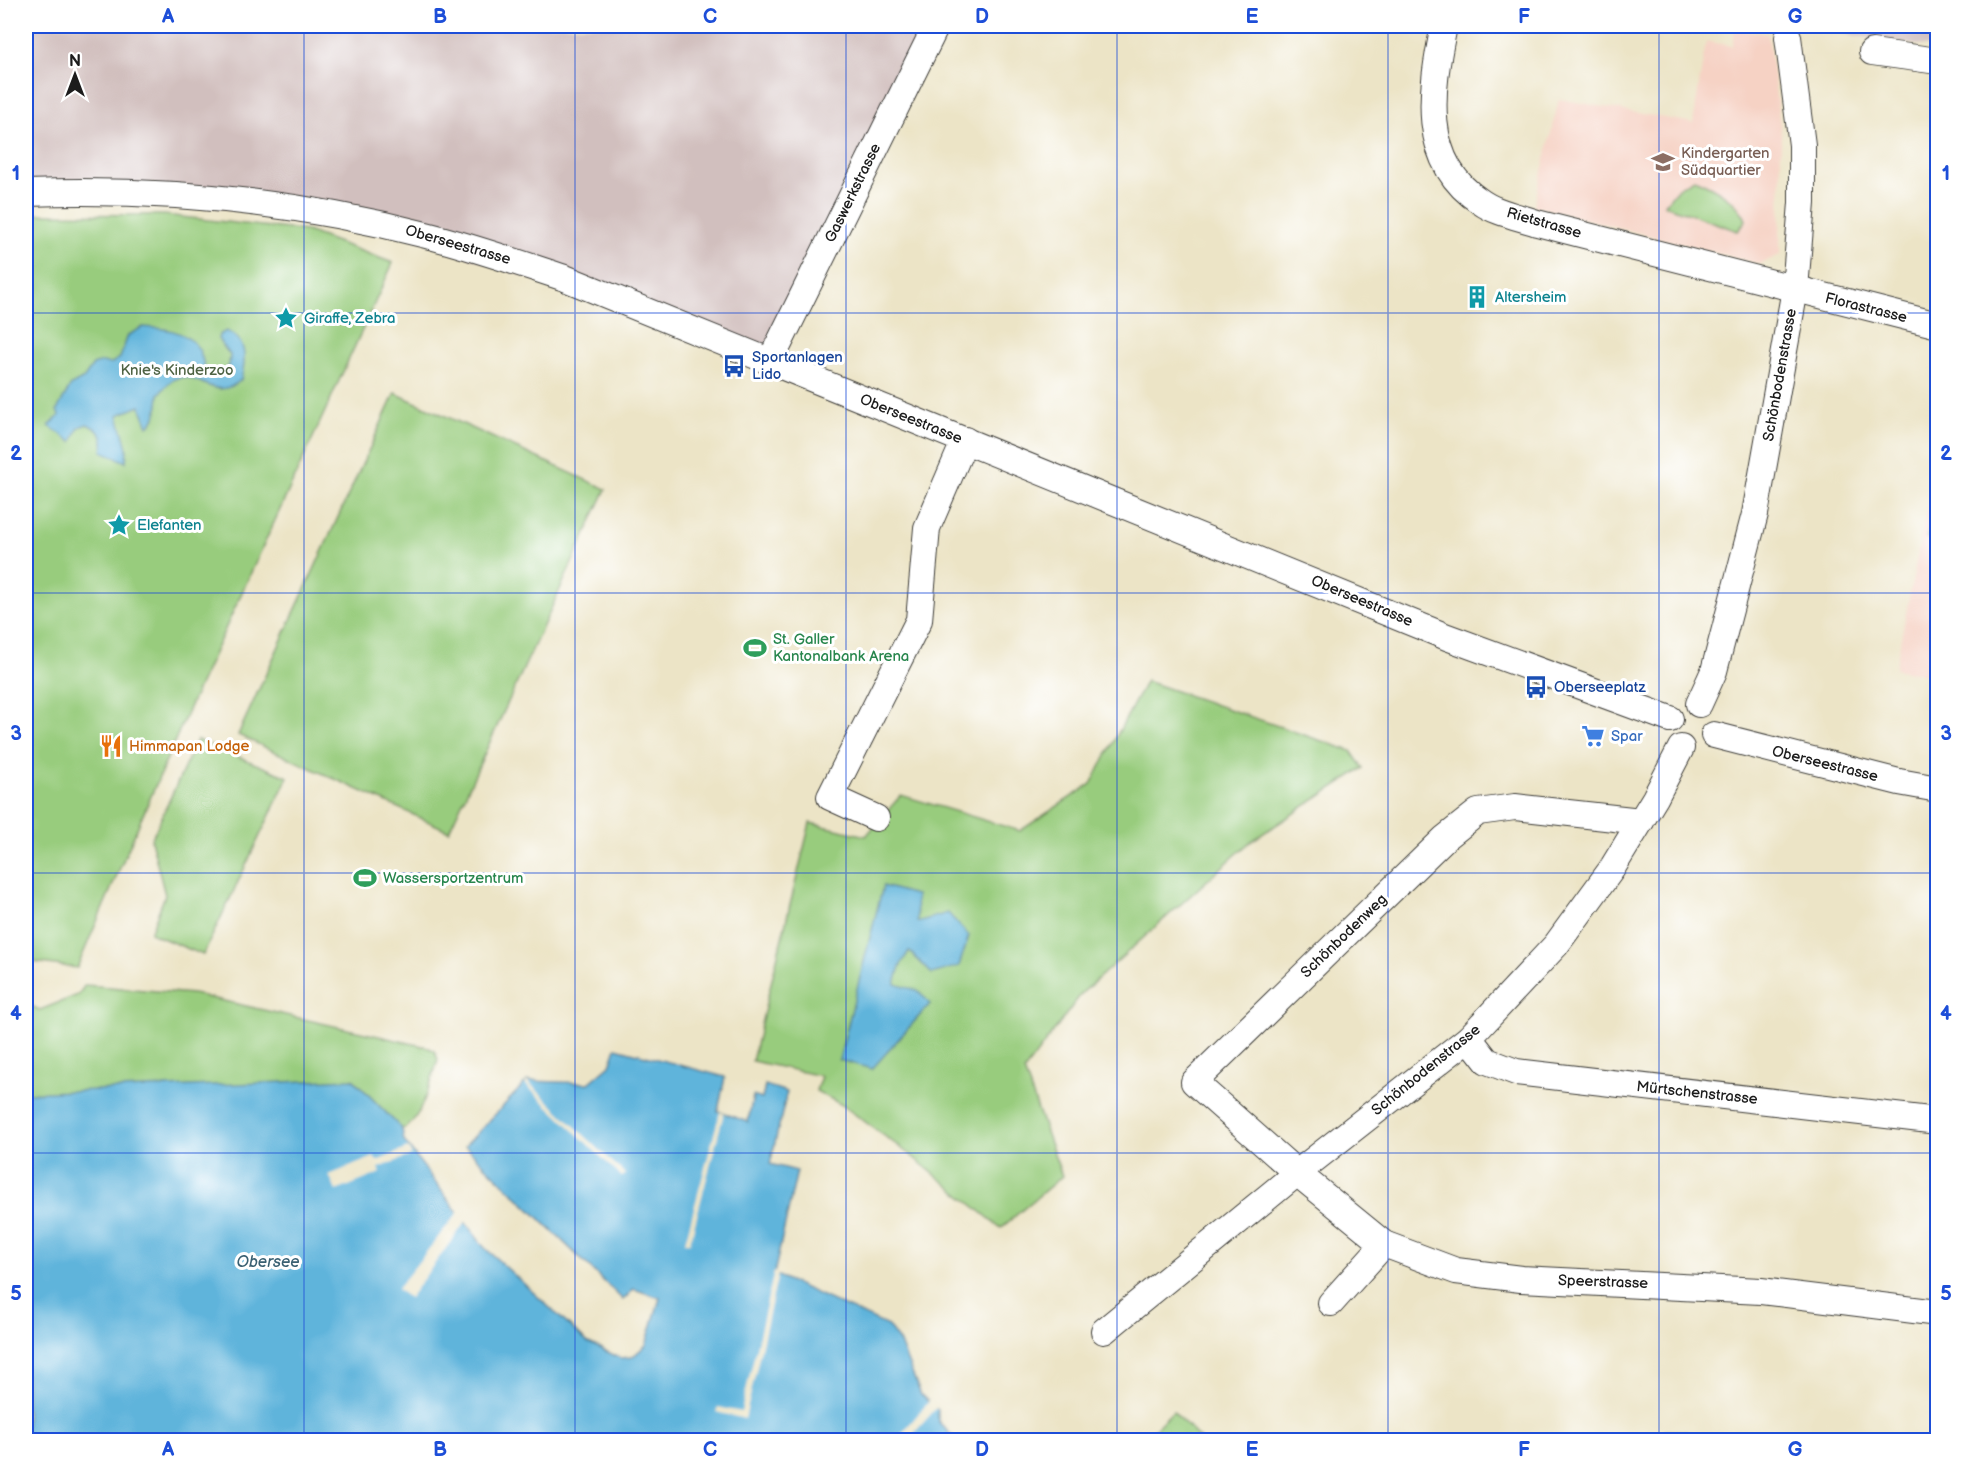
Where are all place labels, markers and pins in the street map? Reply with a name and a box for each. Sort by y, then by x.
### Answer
place label: Kindergarten Südquartier [1681,144,1770,180]
school or university icon: Kindergarten Südquartier [1650,149,1676,175]
building icon: Altersheim [1464,284,1490,310]
place label: Altersheim [1495,288,1567,307]
place icon: Giraffe, Zebra [273,305,299,331]
place label: Giraffe, Zebra [304,309,395,328]
place label: Sportanlagen Lido [752,348,843,384]
bus stop icon: Sportanlagen Lido [721,353,747,379]
place icon: Elefanten [106,512,132,538]
place label: Elefanten [137,516,202,535]
place label: St. Galler Kantonalbank Arena [773,630,909,666]
sports icon: St. Galler Kantonalbank Arena [742,635,768,661]
bus stop icon: Oberseeplatz [1523,674,1549,700]
place label: Oberseeplatz [1554,678,1646,697]
supermarket icon: Spar [1580,723,1606,749]
place label: Spar [1611,727,1643,746]
restaurant icon: Himmapan Lodge [98,733,124,759]
place label: Himmapan Lodge [129,737,249,756]
sports icon: Wassersportzentrum [352,865,378,891]
place label: Wassersportzentrum [383,869,523,888]

